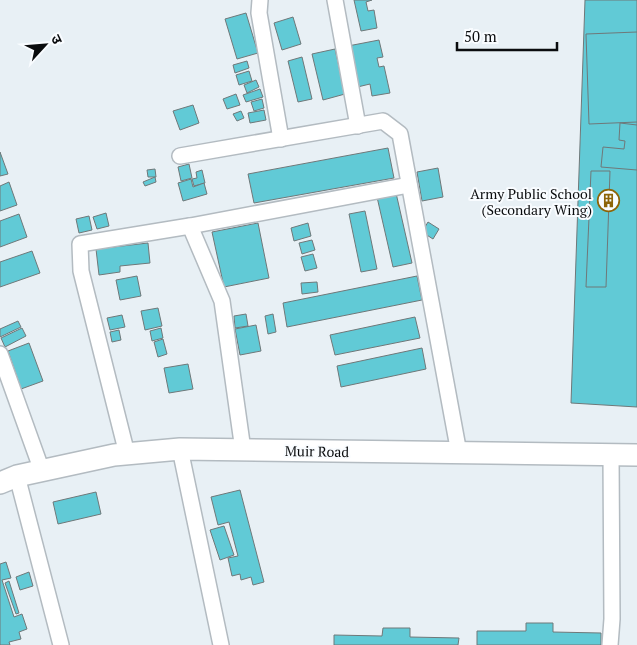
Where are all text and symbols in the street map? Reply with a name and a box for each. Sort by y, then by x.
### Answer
north arrow [20,20,70,70]
scale bar [457,20,557,52]
text: 50 m [464,26,497,46]
text: उ [47,31,68,48]
place label: Army Public School (Secondary Wing) [470,184,592,219]
building icon: Army Public School (Secondary Wing) [596,189,620,213]
street label: Muir Road [285,441,350,461]

